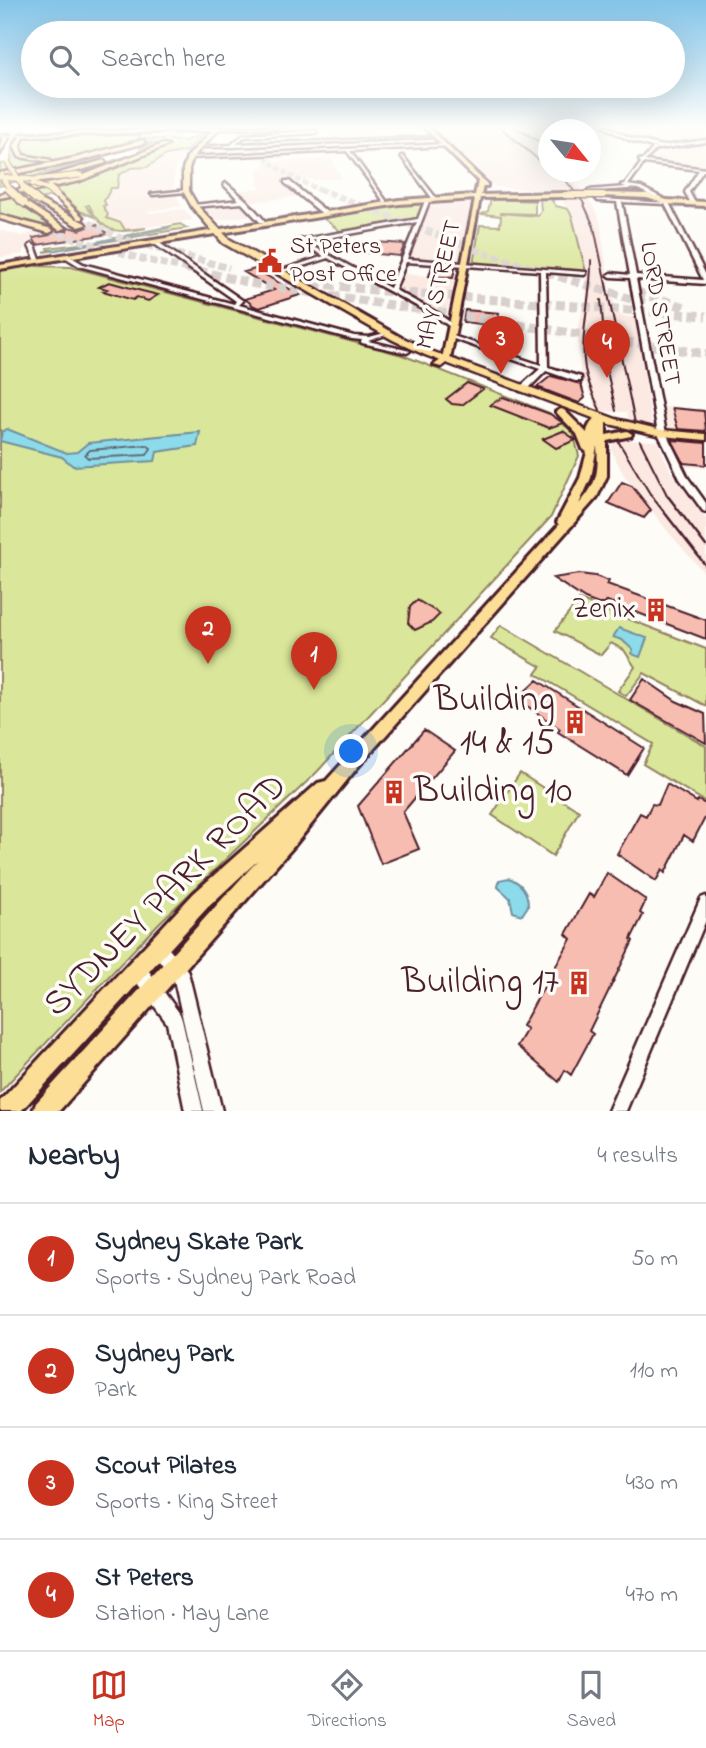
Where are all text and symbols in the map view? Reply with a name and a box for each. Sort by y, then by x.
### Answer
search box [21,21,685,98]
icon: search [45,41,83,79]
text: Search here [101,41,226,79]
north arrow [538,119,601,182]
street label: MAY STREET [408,217,472,353]
place label: St Peters Post Office [290,230,397,293]
street label: LORD STREET [629,239,689,389]
public building icon: St Peters Post Office [256,247,284,275]
pin: 3 [478,316,524,374]
pin: 4 [584,320,630,378]
place label: Zenix [572,588,636,632]
building icon: Zenix [642,596,670,624]
pin: 2 [185,606,231,664]
pin: 1 [291,632,337,690]
place label: Building 14 & 15 [433,674,555,771]
building icon: Building 14 & 15 [561,708,589,736]
your location [334,734,368,768]
street label: SYDNEY PARK ROAD [32,762,300,1030]
place label: Building 10 [413,765,572,819]
building icon: Building 10 [380,778,408,806]
place label: Building 17 [401,956,559,1010]
building icon: Building 17 [565,969,593,997]
text: Nearby [28,1135,120,1179]
text: 4 results [597,1140,678,1173]
text: Sydney Skate Park [95,1224,303,1262]
text: 1 [47,1243,55,1276]
text: 50 m [631,1243,678,1276]
text: Sports · Sydney Park Road [95,1262,356,1295]
text: Sydney Park [95,1336,234,1374]
text: 2 [45,1355,57,1388]
text: 110 m [630,1355,678,1388]
text: Park [95,1374,137,1407]
text: Scout Pilates [95,1448,237,1486]
text: 3 [46,1467,56,1500]
text: 430 m [625,1467,678,1500]
text: Sports · King Street [95,1486,278,1519]
text: St Peters [95,1560,194,1598]
text: 4 [46,1579,56,1612]
text: 470 m [626,1579,678,1612]
text: Station · May Lane [95,1598,269,1631]
tab: Map [90,1666,128,1735]
tab: Directions [308,1666,387,1735]
tab: Saved [567,1666,616,1735]

